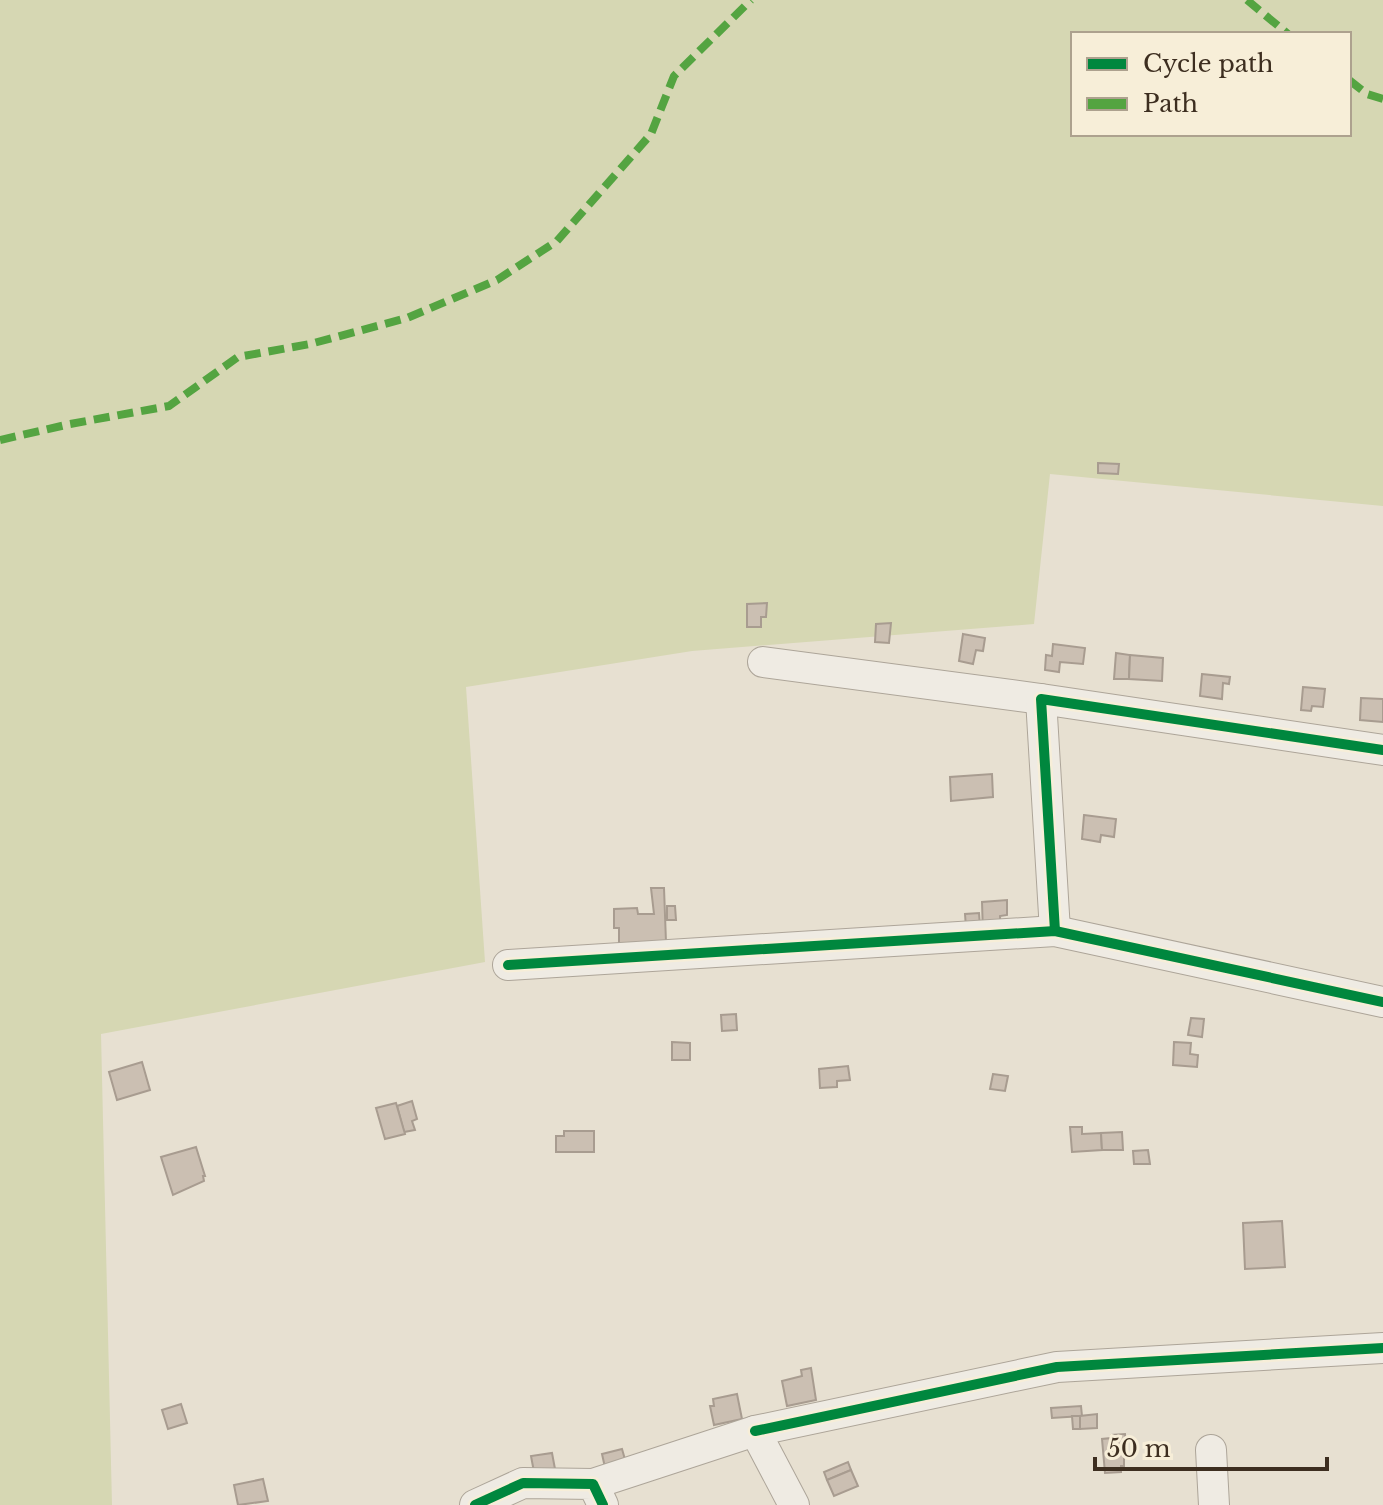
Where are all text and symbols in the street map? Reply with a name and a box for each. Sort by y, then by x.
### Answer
legend [1071,32,1351,136]
text: Cycle path [1143,49,1274,78]
text: Path [1143,89,1198,118]
scale bar [1095,1421,1327,1471]
text: 50 m [1107,1434,1171,1463]

